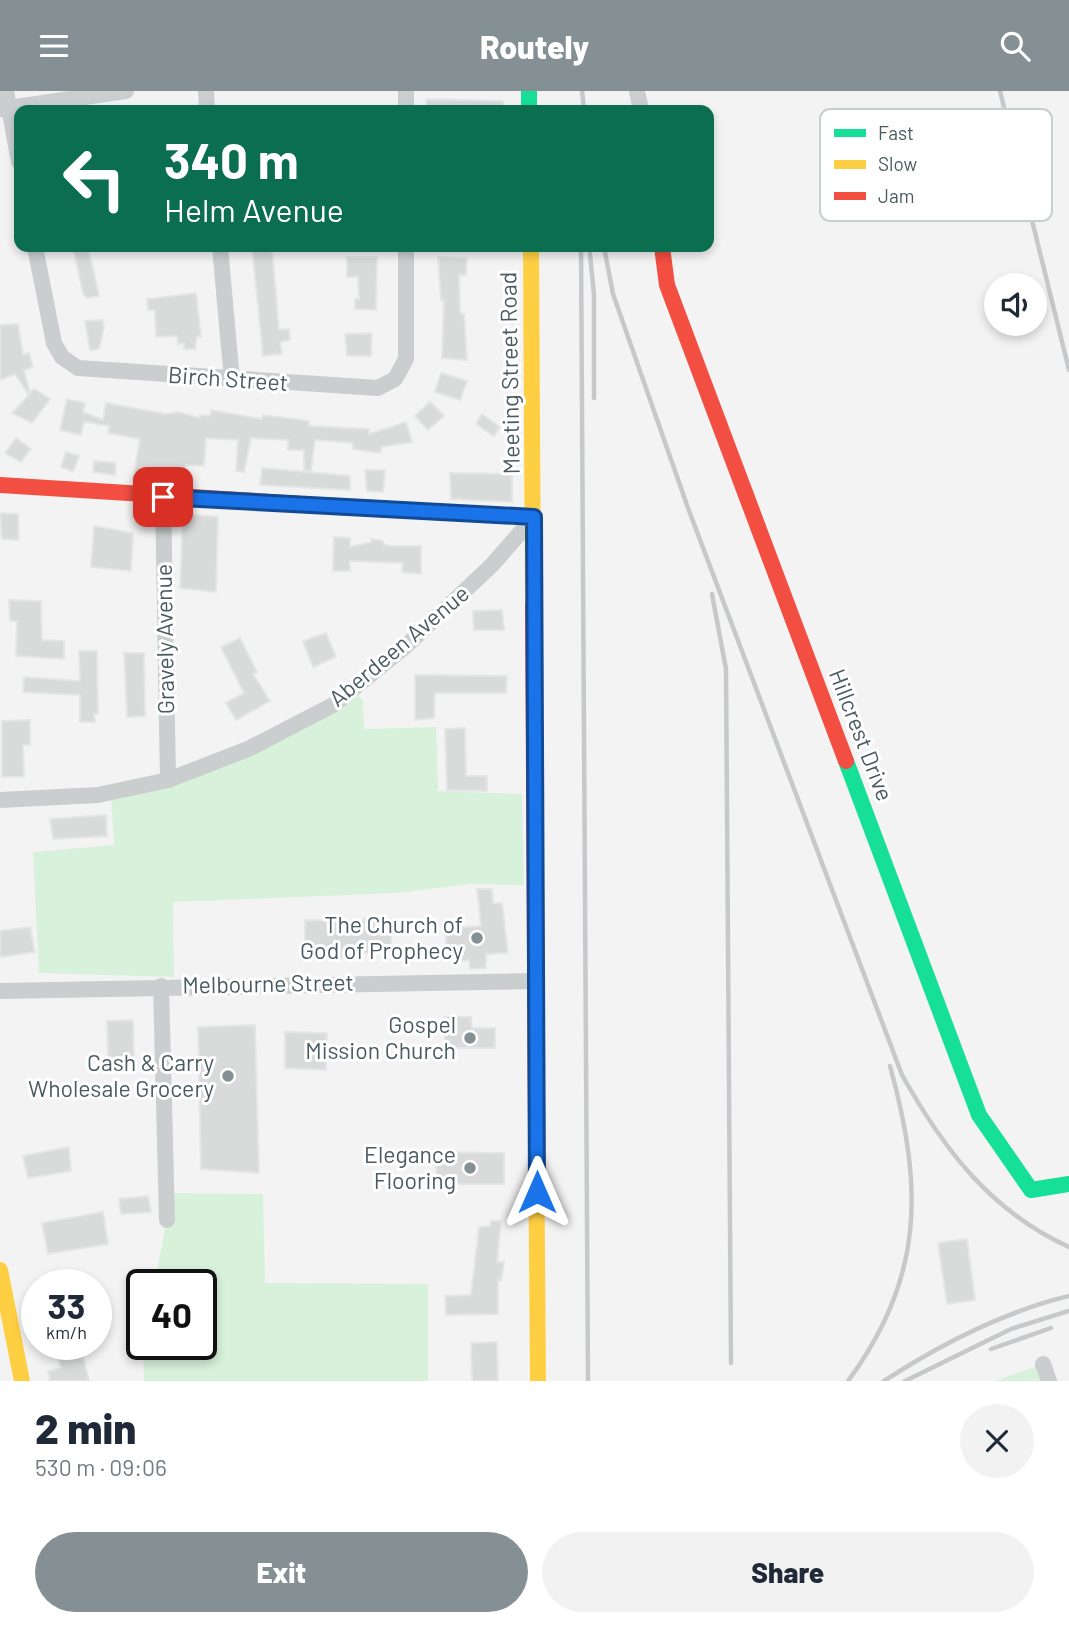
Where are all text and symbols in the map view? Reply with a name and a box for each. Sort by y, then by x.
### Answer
icon: menu [35,27,73,65]
text: Routely [480,27,589,65]
icon: search [996,27,1034,65]
legend [820,109,1052,221]
text: Fast [878,121,914,144]
text: 340 m [164,130,299,189]
icon: left [49,133,140,224]
text: Slow [878,152,917,175]
text: Jam [878,184,914,207]
text: Helm Avenue [164,190,344,228]
street label: Meeting Street Road [493,271,525,475]
map controls [984,273,1047,336]
button: sound [984,273,1047,336]
street label: Birch Street [167,360,289,396]
pin [133,467,193,527]
icon: arrive [144,478,182,516]
street label: Gravely Avenue [149,564,179,714]
street label: Aberdeen Avenue [323,579,474,712]
street label: Hillcrest Drive [824,665,900,805]
place label: The Church of God of Prophecy [300,910,463,964]
marker: The Church of God of Prophecy [469,930,485,946]
street label: Melbourne Street [182,968,354,998]
place label: Gospel Mission Church [305,1010,456,1064]
marker: Gospel Mission Church [462,1030,478,1046]
place label: Cash & Carry Wholesale Grocery [28,1048,214,1102]
marker: Cash & Carry Wholesale Grocery [220,1068,236,1084]
place label: Elegance Flooring [364,1140,456,1194]
position arrow [500,1155,574,1229]
marker: Elegance Flooring [462,1160,478,1176]
speed limit sign: 40 [126,1269,217,1360]
text: 33 [48,1284,85,1326]
text: km/h [46,1321,87,1343]
text: 2 min [35,1402,136,1452]
button: close [960,1404,1034,1478]
text: 530 m · 09:06 [35,1453,167,1481]
button: Exit [35,1532,528,1612]
button: Share [542,1532,1034,1612]

